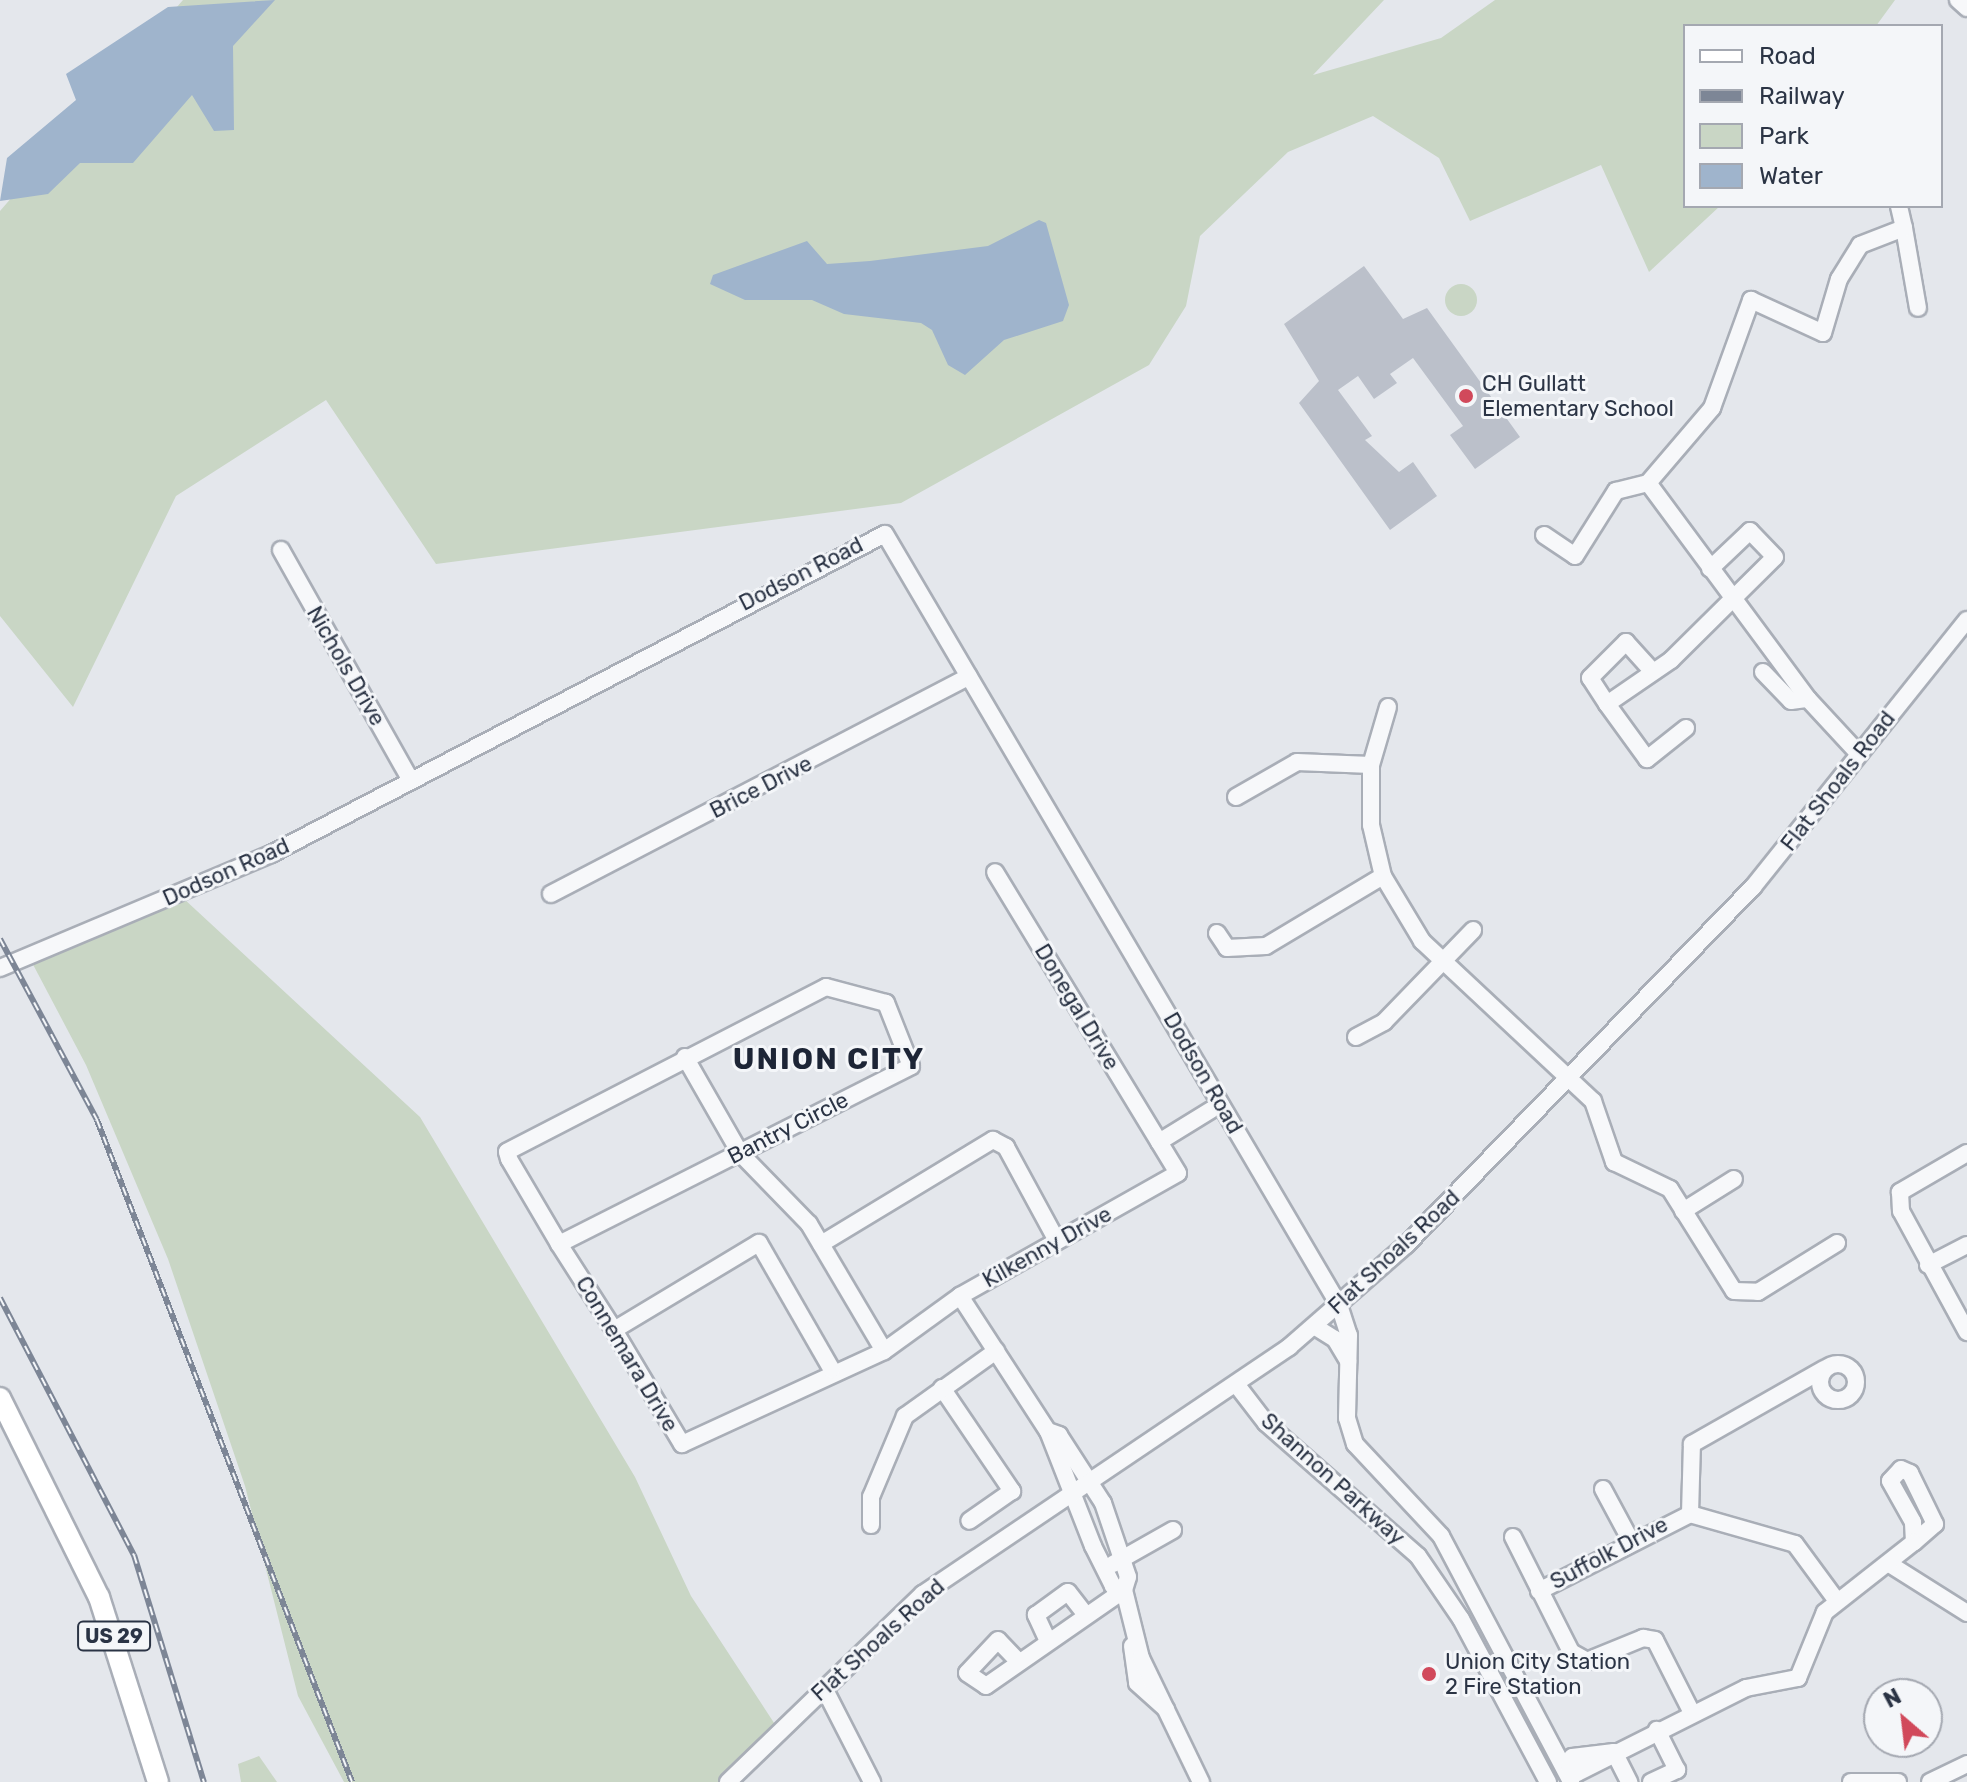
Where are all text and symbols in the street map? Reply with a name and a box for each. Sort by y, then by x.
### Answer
legend [1683,24,1943,208]
text: Road [1759,42,1816,70]
text: Railway [1759,82,1845,110]
text: Park [1759,122,1809,150]
text: Water [1759,162,1823,190]
place label: CH Gullatt Elementary School [1482,370,1675,422]
marker: CH Gullatt Elementary School [1457,387,1475,405]
street label: Dodson Road [735,531,867,617]
street label: Nichols Drive [301,602,391,730]
street label: Flat Shoals Road [1775,706,1901,856]
street label: Brice Drive [705,750,817,824]
street label: Dodson Road [159,832,293,912]
street label: Donegal Drive [1029,939,1125,1075]
street label: Dodson Road [1158,1008,1248,1138]
district label: UNION CITY [733,1041,925,1077]
street label: Bantry Circle [723,1086,853,1170]
street label: Flat Shoals Road [1323,1184,1465,1320]
street label: Kilkenny Drive [978,1201,1116,1293]
street label: Connemara Drive [570,1272,684,1436]
street label: Shannon Parkway [1256,1408,1410,1550]
street label: Suffolk Drive [1546,1511,1672,1595]
street label: Flat Shoals Road [806,1573,950,1707]
road number: US 29 [76,1620,152,1652]
place label: Union City Station 2 Fire Station [1445,1648,1631,1700]
marker: Union City Station 2 Fire Station [1420,1665,1438,1683]
north arrow [1863,1678,1943,1758]
text: N [1879,1683,1906,1714]

